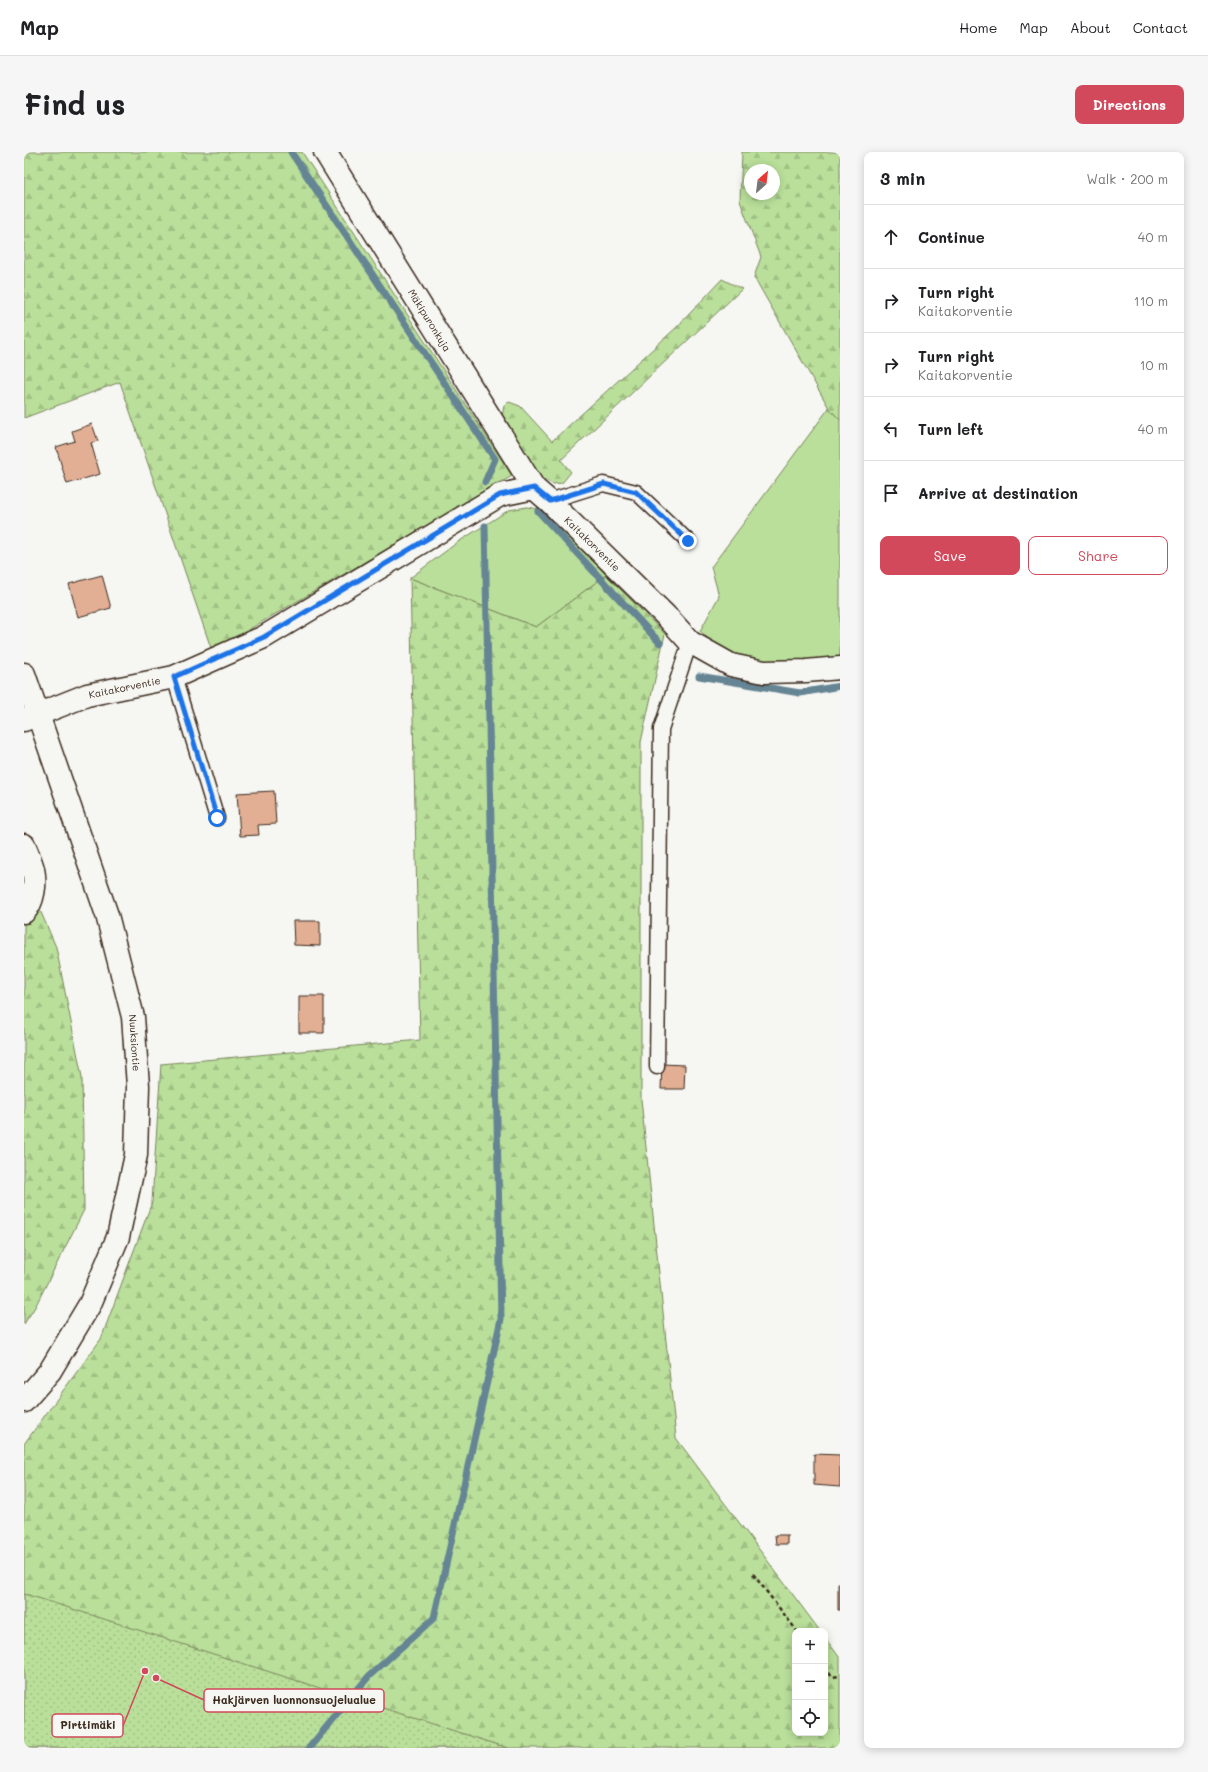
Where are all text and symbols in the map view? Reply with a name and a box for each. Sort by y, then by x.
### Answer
text: Map [20,15,59,40]
text: Home [959,18,997,37]
text: Map [1019,18,1048,37]
text: About [1070,18,1111,37]
text: Contact [1133,18,1188,37]
button: Directions [1075,85,1184,124]
text: Find us [24,86,125,122]
north arrow [744,164,780,200]
text: 3 min [880,167,925,189]
text: Walk · 200 m [1087,170,1168,187]
icon: ahead [880,226,902,248]
text: Continue [918,227,985,247]
text: 40 m [1138,228,1168,245]
text: Turn right [918,282,995,302]
street label: Mäkipuronkuja [405,286,454,354]
icon: right [880,290,902,312]
text: 110 m [1134,292,1168,309]
text: Kaitakorventie [918,302,1013,319]
text: Turn right [918,346,995,366]
icon: right [880,354,902,376]
text: 10 m [1140,356,1168,373]
text: Kaitakorventie [918,366,1013,383]
icon: left [880,418,902,440]
text: Turn left [918,419,983,439]
text: 40 m [1138,420,1168,437]
icon: arrive [880,482,902,504]
text: Arrive at destination [918,483,1078,503]
street label: Kaitakorventie [561,513,623,574]
route end [679,532,697,550]
button: Save [880,536,1020,575]
button: Share [1028,536,1168,575]
street label: Kaitakorventie [87,673,162,702]
route start [208,809,226,827]
street label: Nuuksiontie [126,1014,144,1072]
map controls [792,1628,828,1736]
button: + [792,1628,828,1664]
button: − [792,1664,828,1700]
callout: Hakjärven luonnonsuojelualue [204,1689,384,1712]
text: Hakjärven luonnonsuojelualue [212,1692,376,1707]
button: locate [792,1700,828,1736]
callout: Pirttimäki [52,1714,123,1737]
text: Pirttimäki [60,1717,116,1732]

